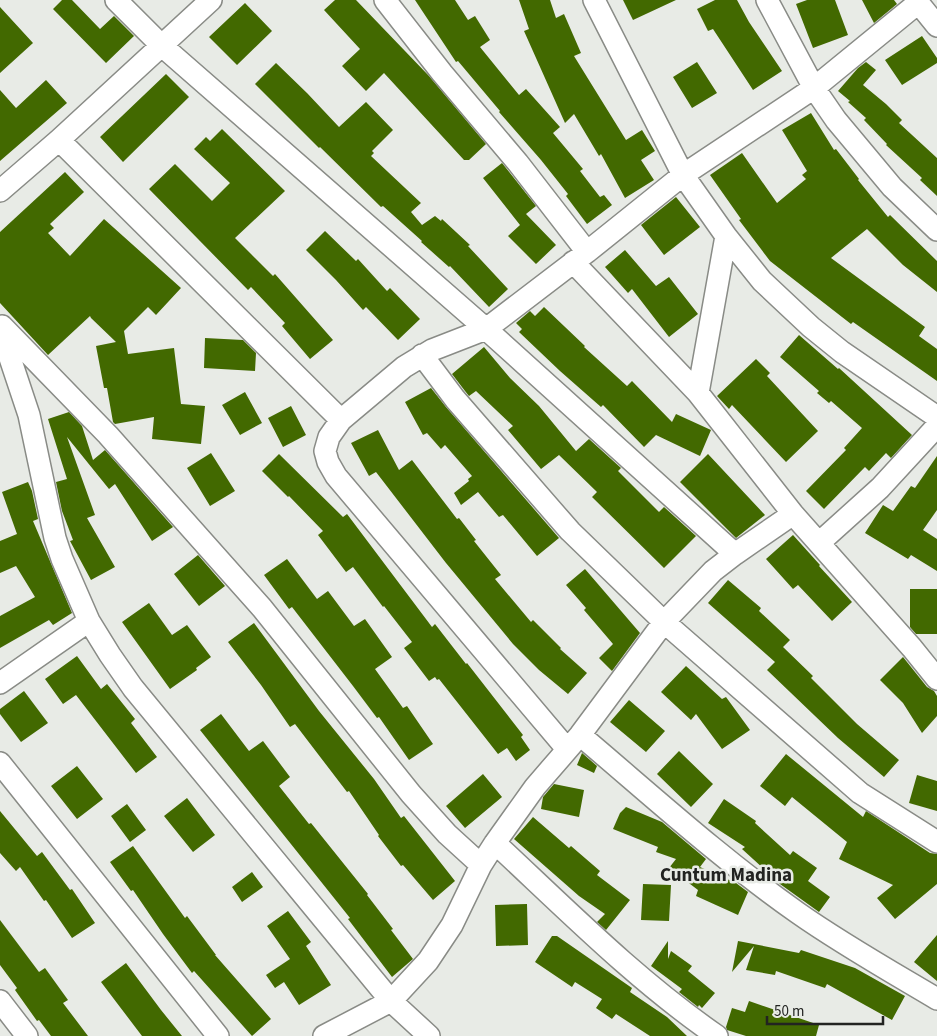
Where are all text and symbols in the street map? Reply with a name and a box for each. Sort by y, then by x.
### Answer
district label: Cuntum Madina [660,862,792,889]
scale bar [767,994,883,1026]
text: 50 m [774,1001,804,1022]

